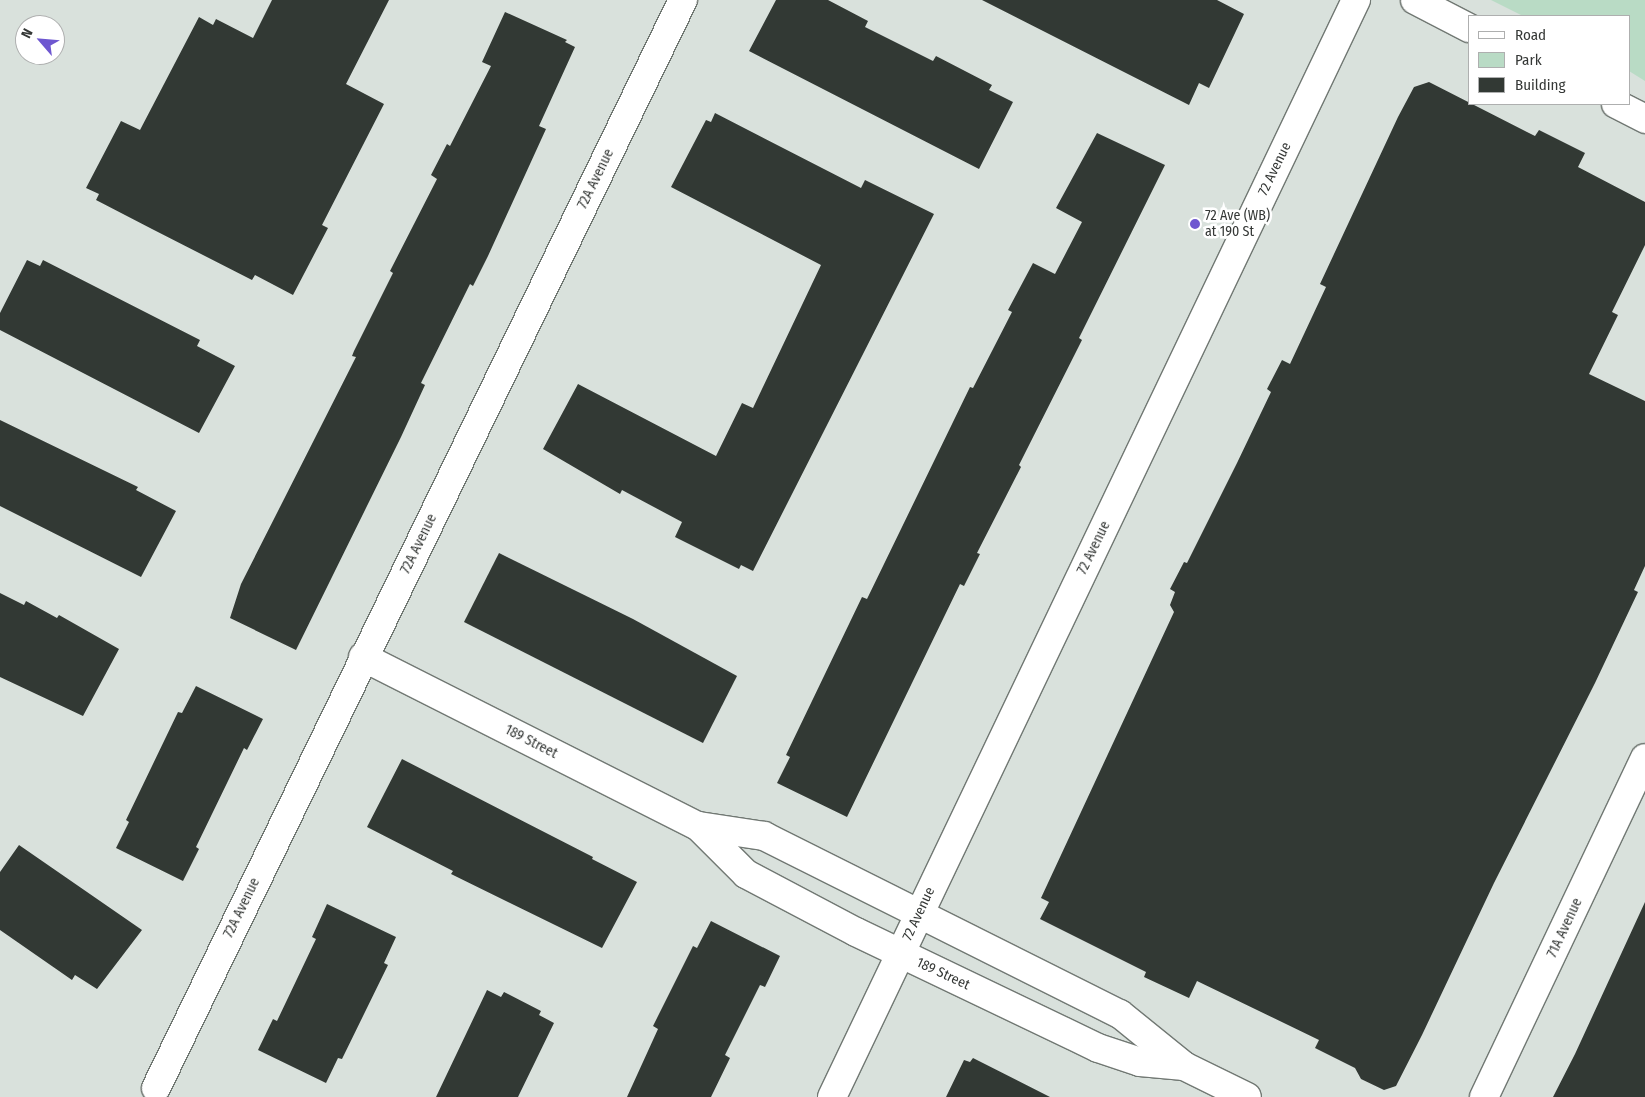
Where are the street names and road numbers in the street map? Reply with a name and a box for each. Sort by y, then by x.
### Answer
street label: 72 Avenue [1255,140,1295,198]
street label: 72A Avenue [574,146,618,212]
street label: 72A Avenue [397,511,441,577]
street label: 72 Avenue [1074,519,1114,577]
street label: 189 Street [502,722,560,762]
street label: 72A Avenue [220,875,264,941]
street label: 72 Avenue [899,885,939,943]
street label: 71A Avenue [1544,896,1586,960]
street label: 189 Street [914,954,972,994]

